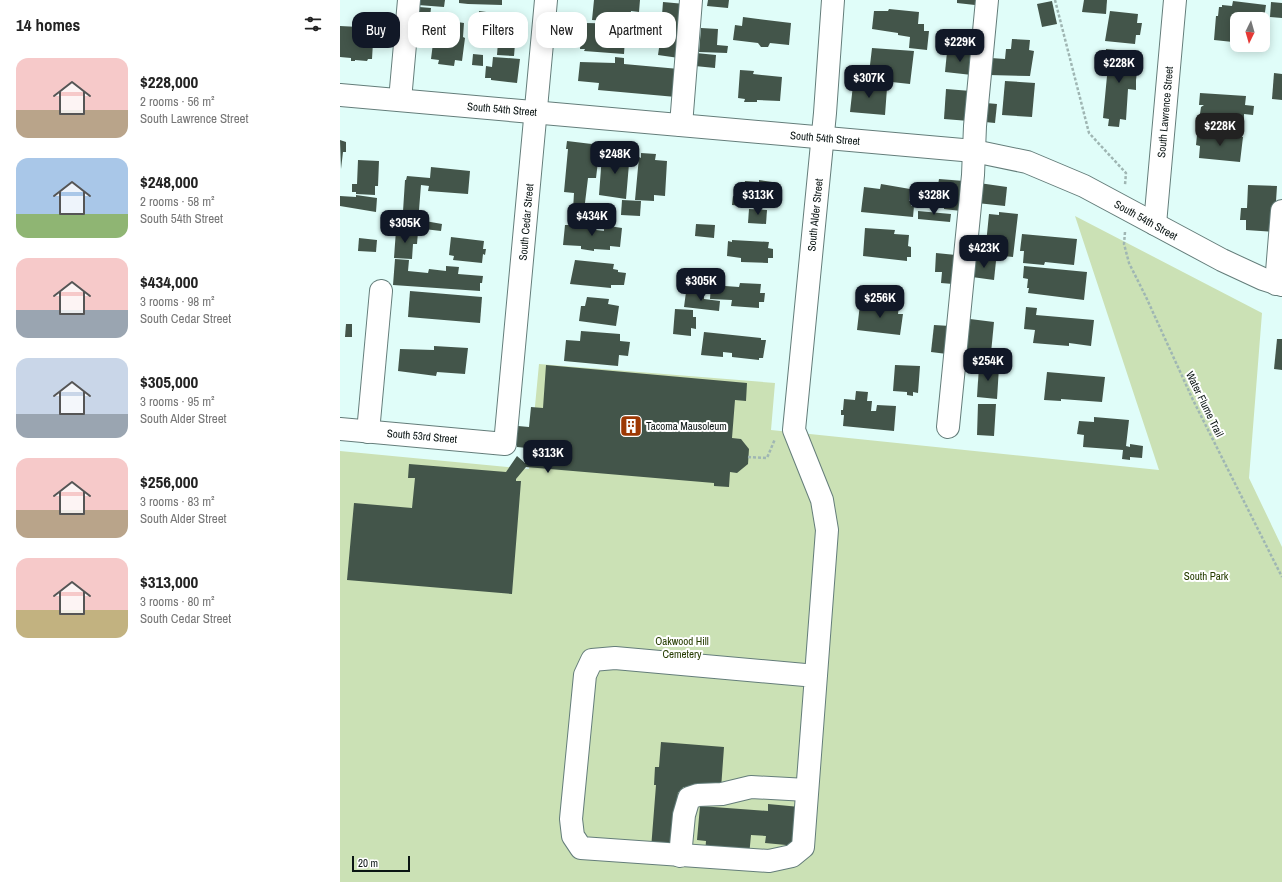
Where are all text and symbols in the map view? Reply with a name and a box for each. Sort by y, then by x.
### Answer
chip: Buy [352,12,400,48]
chip: Rent [408,12,460,48]
chip: Filters [468,12,528,48]
chip: New [536,12,587,48]
chip: Apartment [595,12,676,48]
north arrow [1230,12,1270,52]
map controls [1230,12,1270,52]
text: 14 homes [16,13,80,36]
icon: filters [302,13,324,35]
pin: $229K [932,29,988,63]
text: $229K [944,33,976,50]
pin: $228K [1091,50,1147,84]
text: $228K [1103,54,1135,71]
pin: $307K [841,65,897,99]
street label: South Lawrence Street [1154,65,1176,158]
text: $307K [853,69,885,86]
text: $228,000 [140,70,198,93]
icon: home [48,74,96,122]
text: 2 rooms · 56 m² [140,93,215,110]
street label: South 54th Street [466,99,538,119]
text: South Lawrence Street [140,110,248,127]
pin: $228K [1192,113,1248,147]
text: $228K [1204,117,1236,134]
street label: South 54th Street [789,128,861,148]
pin: $248K [587,141,643,175]
text: $248K [599,145,631,162]
text: $248,000 [140,170,198,193]
icon: home [48,174,96,222]
street label: South Alder Street [804,177,826,252]
street label: South Cedar Street [516,182,536,261]
pin: $313K [730,182,786,216]
pin: $328K [906,182,962,216]
text: $313K [742,186,774,203]
text: $328K [918,186,950,203]
text: 2 rooms · 58 m² [140,193,215,210]
street label: South 54th Street [1112,197,1181,243]
pin: $434K [564,203,620,237]
text: $434K [576,207,608,224]
text: South 54th Street [140,210,223,227]
pin: $305K [377,210,433,244]
text: $305K [389,214,421,231]
pin: $423K [956,235,1012,269]
text: $423K [968,239,1000,256]
pin: $305K [673,268,729,302]
text: $434,000 [140,270,198,293]
text: $305K [685,272,717,289]
icon: home [48,274,96,322]
pin: $256K [852,285,908,319]
text: $256K [864,289,896,306]
text: 3 rooms · 98 m² [140,293,215,310]
text: South Cedar Street [140,310,231,327]
pin: $254K [960,348,1016,382]
text: $254K [972,352,1004,369]
street label: Water Flume Trail [1183,369,1227,439]
text: $305,000 [140,370,198,393]
icon: home [48,374,96,422]
text: 3 rooms · 95 m² [140,393,215,410]
text: South Alder Street [140,410,227,427]
building icon: Tacoma Mausoleum [618,413,644,439]
place label: Tacoma Mausoleum [646,419,727,433]
street label: South 53rd Street [386,426,458,446]
pin: $313K [520,440,576,474]
text: $313K [532,444,564,461]
text: $256,000 [140,470,198,493]
icon: home [48,474,96,522]
text: 3 rooms · 83 m² [140,493,215,510]
text: South Alder Street [140,510,227,527]
park label: South Park [1184,569,1229,583]
text: $313,000 [140,570,198,593]
icon: home [48,574,96,622]
text: 3 rooms · 80 m² [140,593,215,610]
text: South Cedar Street [140,610,231,627]
park label: Oakwood Hill Cemetery [655,634,709,661]
scale bar [352,854,410,873]
text: 20 m [358,856,378,870]

